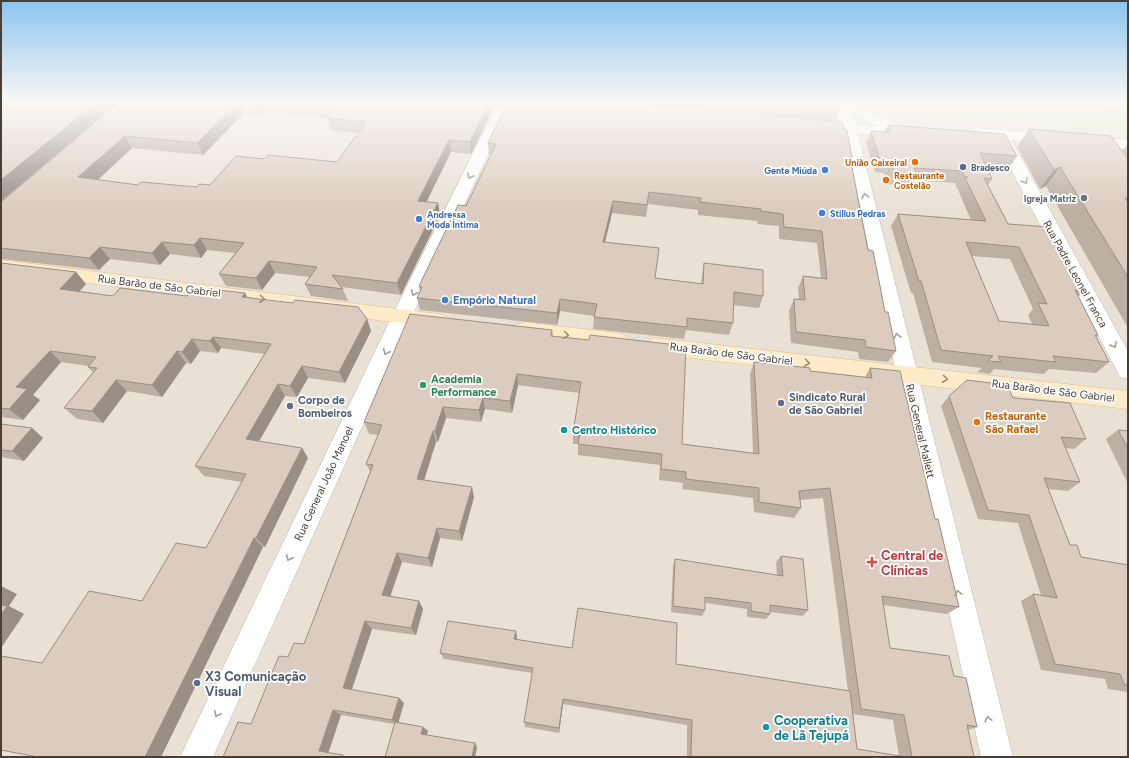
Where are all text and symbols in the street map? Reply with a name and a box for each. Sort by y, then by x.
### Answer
place label: União Caixeiral [845,157,907,168]
marker: União Caixeiral [910,157,920,167]
marker: Bradesco [958,162,968,172]
place label: Bradesco [971,162,1009,173]
place label: Gente Miúda [764,165,817,176]
marker: Gente Miúda [820,165,830,175]
place label: Restaurante Costelão [894,170,944,191]
one-way arrow [467,172,475,179]
marker: Restaurante Costelão [881,175,891,185]
one-way arrow [1020,177,1027,184]
one-way arrow [861,193,869,199]
place label: Igreja Matriz [1024,193,1076,204]
marker: Igreja Matriz [1079,193,1089,203]
marker: Stillus Pedras [817,208,827,218]
place label: Stillus Pedras [830,208,886,219]
place label: Andressa Moda Íntima [427,209,479,230]
marker: Andressa Moda Íntima [414,214,424,224]
street label: Rua Padre Leonel Franca [1040,218,1110,330]
street label: Rua Barão de São Gabriel [97,272,221,300]
one-way arrow [411,289,419,296]
one-way arrow [259,294,265,303]
place label: Empório Natural [453,294,536,307]
marker: Empório Natural [440,295,450,305]
one-way arrow [563,330,569,339]
one-way arrow [894,333,902,340]
street label: Rua Barão de São Gabriel [669,340,793,368]
one-way arrow [1109,340,1116,348]
one-way arrow [383,347,391,355]
one-way arrow [804,358,810,367]
place label: Academia Performance [431,373,496,399]
one-way arrow [942,374,948,383]
street label: Rua Barão de São Gabriel [991,377,1115,405]
marker: Academia Performance [418,380,428,390]
street label: Rua General Mallett [903,383,937,479]
place label: Sindicato Rural de São Gabriel [789,391,866,417]
place label: Corpo de Bombeiros [298,394,352,420]
marker: Sindicato Rural de São Gabriel [776,398,786,408]
marker: Corpo de Bombeiros [285,401,295,411]
place label: Restaurante São Rafael [985,410,1046,436]
marker: Restaurante São Rafael [972,417,982,427]
place label: Centro Histórico [572,424,657,437]
street label: Rua General João Manoel [292,425,356,543]
marker: Centro Histórico [559,425,569,435]
place label: Central de Clínicas [881,548,943,578]
one-way arrow [286,554,294,562]
marker: Central de Clínicas [866,556,878,568]
one-way arrow [955,589,963,596]
place label: X3 Comunicação Visual [205,669,307,699]
marker: X3 Comunicação Visual [192,678,202,688]
one-way arrow [213,710,221,717]
place label: Cooperativa de Lã Tejupá [774,713,849,743]
one-way arrow [985,716,993,722]
marker: Cooperativa de Lã Tejupá [761,722,771,732]

